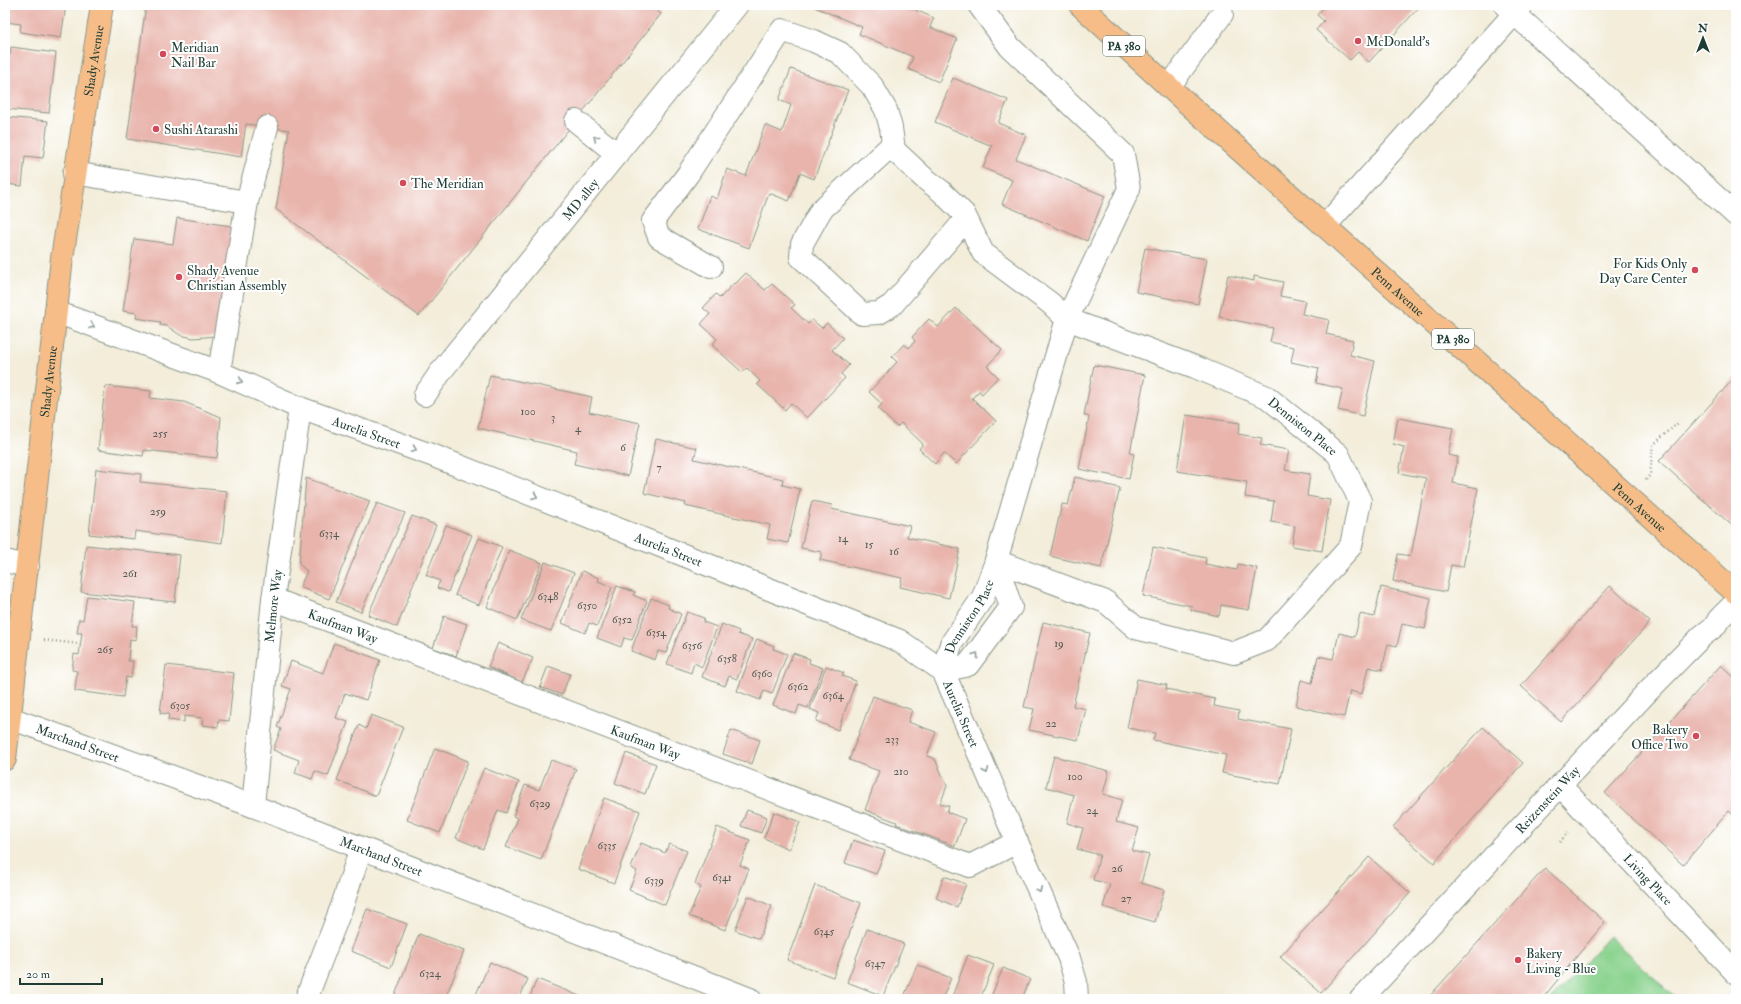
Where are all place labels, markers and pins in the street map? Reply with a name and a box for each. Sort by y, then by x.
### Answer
place label: McDonald's [1366,34,1430,50]
marker: McDonald's [1353,36,1363,46]
place label: Meridian Nail Bar [171,40,219,71]
marker: Meridian Nail Bar [158,49,168,59]
place label: Sushi Atarashi [164,122,239,138]
marker: Sushi Atarashi [151,124,161,134]
place label: The Meridian [411,176,484,192]
marker: The Meridian [398,178,408,188]
place label: For Kids Only Day Care Center [1599,256,1687,288]
place label: Shady Avenue Christian Assembly [187,263,287,295]
marker: For Kids Only Day Care Center [1690,265,1700,275]
marker: Shady Avenue Christian Assembly [174,272,184,282]
place label: Bakery Office Two [1631,722,1688,753]
marker: Bakery Office Two [1691,731,1701,741]
place label: Bakery Living - Blue [1526,946,1596,977]
marker: Bakery Living - Blue [1513,955,1523,965]

